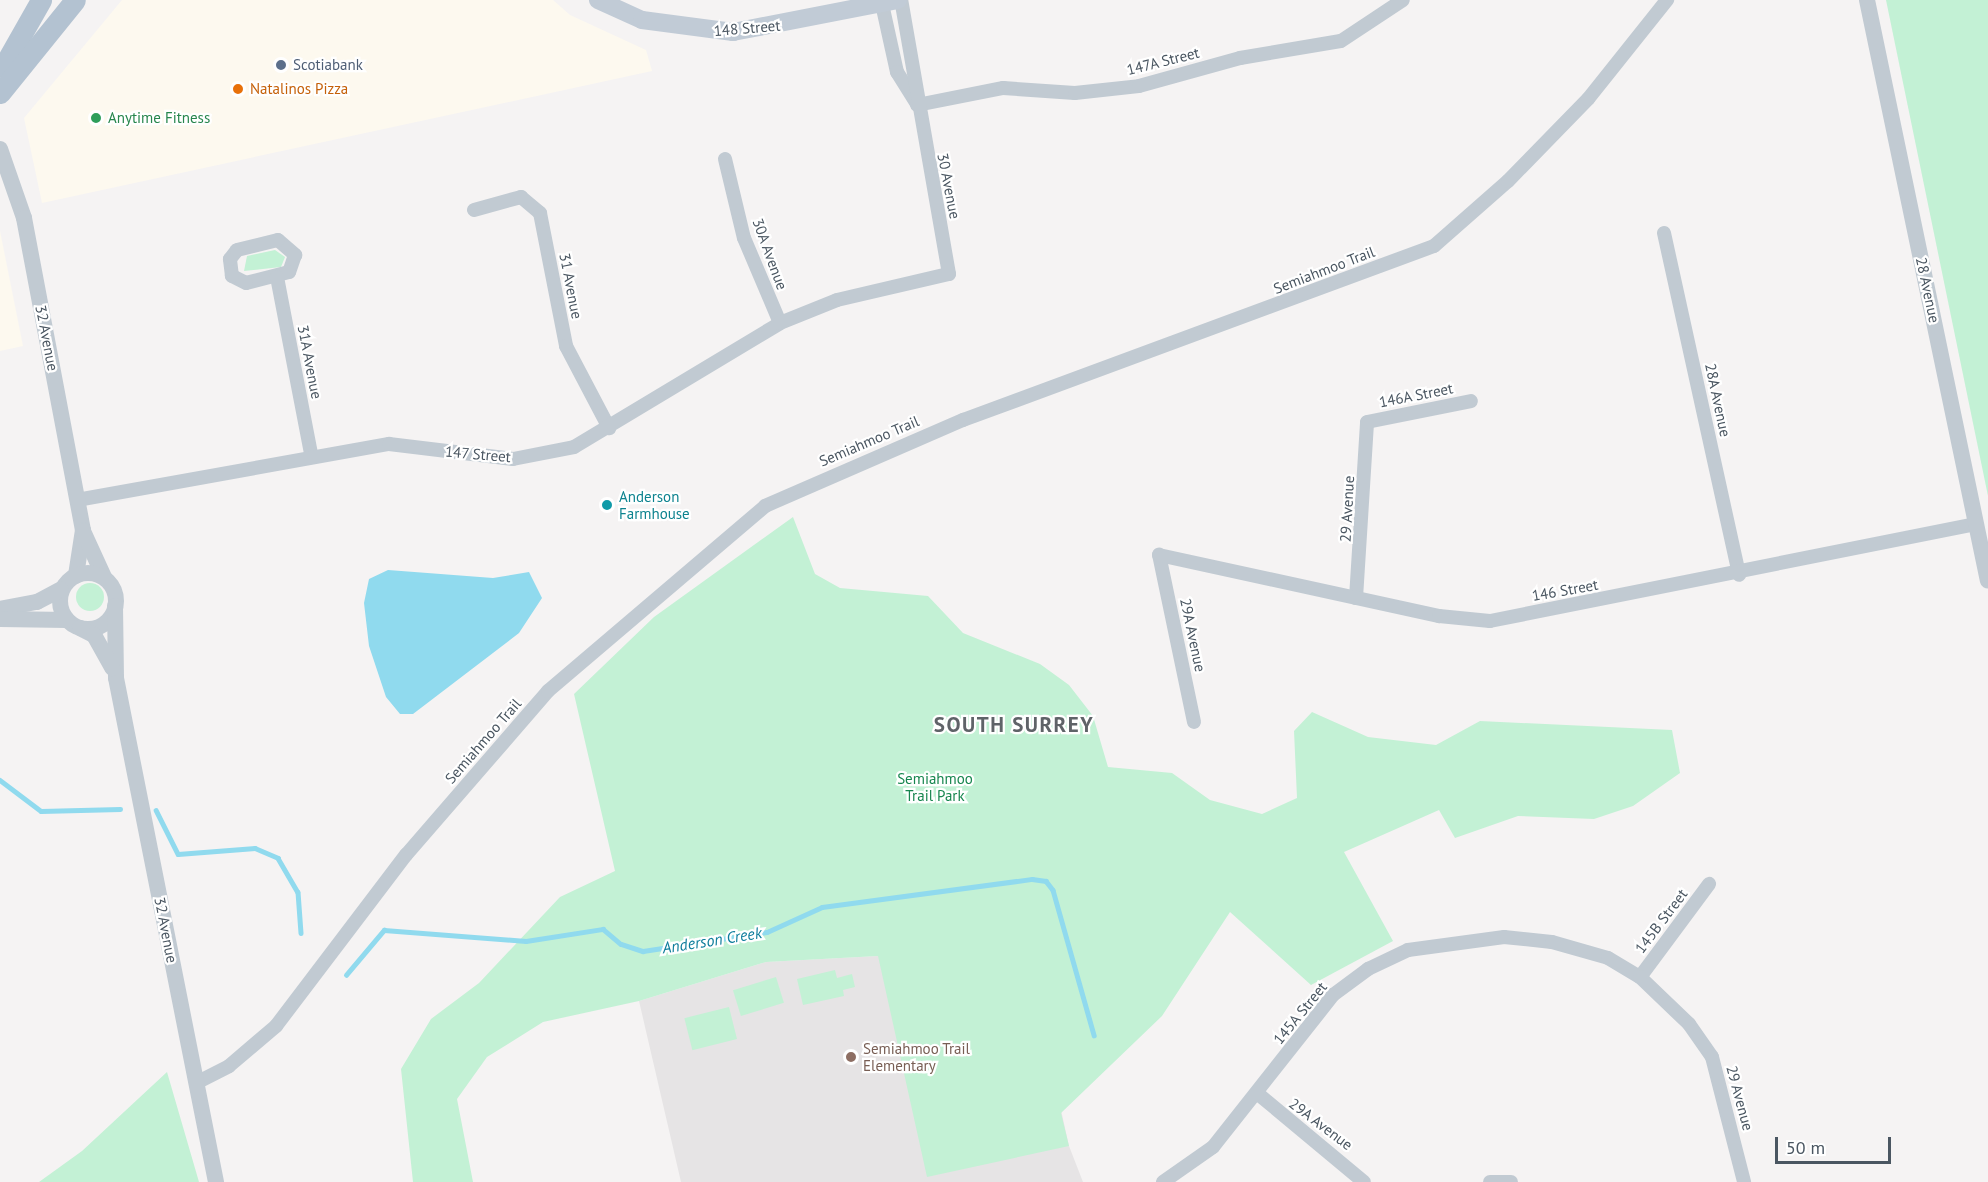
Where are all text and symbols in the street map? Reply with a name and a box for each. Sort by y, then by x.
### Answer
street label: 148 Street [713,16,781,40]
street label: 147A Street [1125,43,1201,79]
place label: Scotiabank [293,56,363,74]
marker: Scotiabank [274,58,288,72]
place label: Natalinos Pizza [250,80,348,98]
marker: Natalinos Pizza [231,82,245,96]
place label: Anytime Fitness [108,109,210,127]
marker: Anytime Fitness [89,111,103,125]
street label: 30 Avenue [934,151,964,221]
street label: 30A Avenue [749,215,791,293]
street label: Semiahmoo Trail [1271,242,1377,298]
street label: 31 Avenue [556,251,586,321]
street label: 28 Avenue [1912,255,1944,325]
street label: 32 Avenue [32,303,62,373]
street label: 31A Avenue [294,323,326,401]
street label: 28A Avenue [1701,361,1735,439]
street label: 146A Street [1377,379,1455,411]
street label: Semiahmoo Trail [816,412,922,470]
street label: 147 Street [444,442,512,466]
street label: 29 Avenue [1336,475,1358,543]
place label: Anderson Farmhouse [619,487,690,522]
marker: Anderson Farmhouse [600,498,614,512]
street label: 146 Street [1531,575,1599,605]
street label: 29A Avenue [1176,596,1210,674]
street label: Semiahmoo Trail [441,695,525,787]
district label: SOUTH SURREY [934,712,1094,738]
park label: Semiahmoo Trail Park [897,769,973,804]
street label: 145B Street [1631,885,1691,957]
street label: 32 Avenue [151,895,181,965]
water label: Anderson Creek [661,923,763,957]
street label: 145A Street [1269,978,1331,1048]
place label: Semiahmoo Trail Elementary [863,1039,970,1074]
marker: Semiahmoo Trail Elementary [844,1050,858,1064]
street label: 29 Avenue [1723,1063,1757,1133]
street label: 29A Avenue [1285,1094,1357,1154]
scale bar [1778,1125,1894,1163]
text: 50 m [1786,1136,1825,1159]

